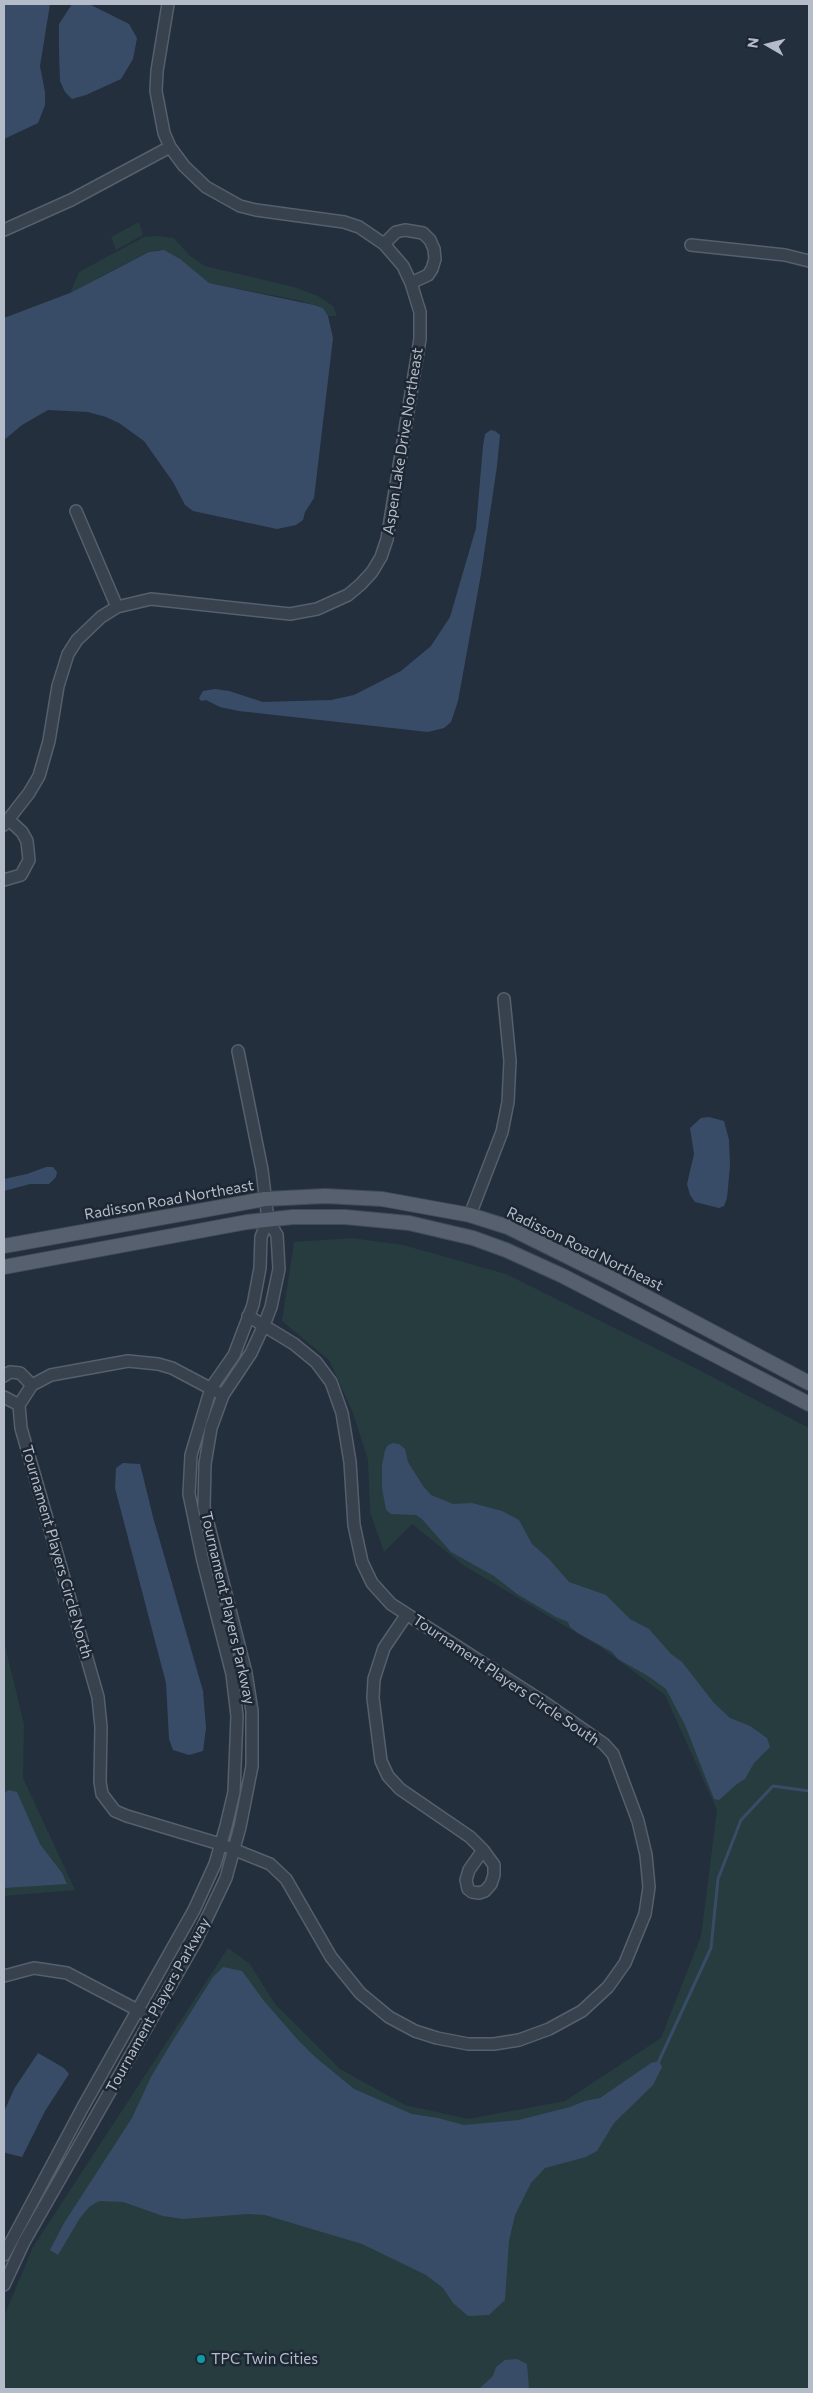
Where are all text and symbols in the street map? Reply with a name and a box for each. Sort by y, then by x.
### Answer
north arrow [743,20,793,70]
text: N [744,36,762,49]
street label: Aspen Lake Drive Northeast [379,346,427,536]
street label: Radisson Road Northeast [83,1176,255,1224]
street label: Radisson Road Northeast [504,1203,666,1295]
street label: Tournament Players Circle North [18,1443,96,1661]
street label: Tournament Players Parkway [197,1510,259,1706]
street label: Tournament Players Circle South [409,1611,603,1749]
street label: Tournament Players Parkway [102,1914,214,2096]
place label: TPC Twin Cities [211,2350,318,2368]
marker: TPC Twin Cities [195,2353,207,2365]

